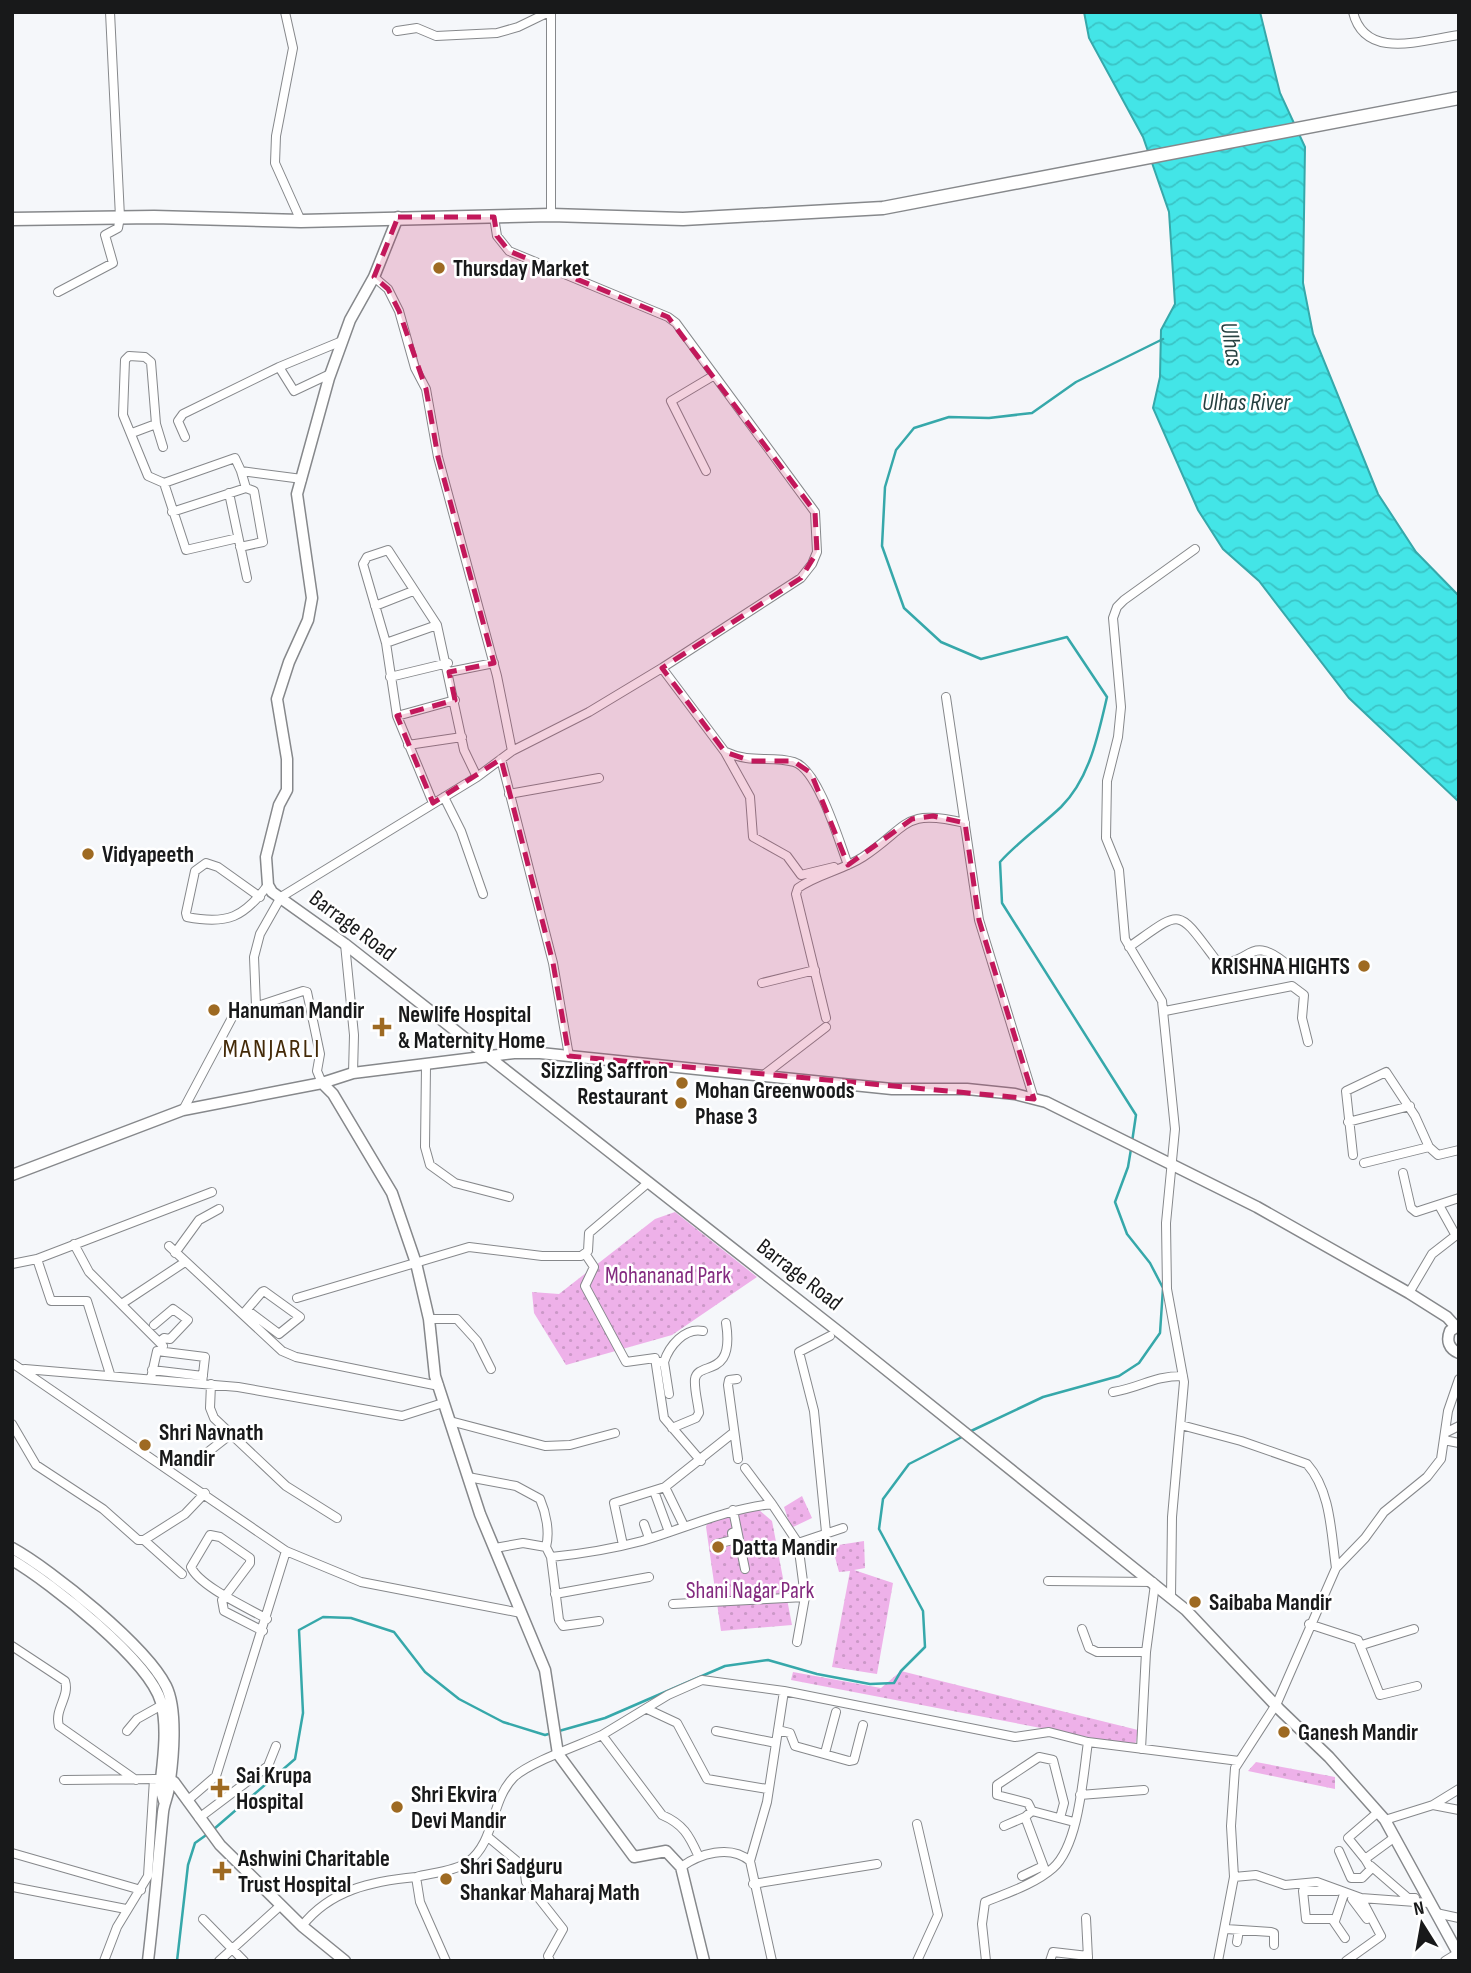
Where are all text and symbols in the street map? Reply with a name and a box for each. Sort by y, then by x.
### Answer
place label: Thursday Market [453,255,589,283]
marker: Thursday Market [431,260,447,276]
water label: Ulhas [1214,320,1249,369]
water label: Ulhas River [1202,388,1291,417]
place label: Vidyapeeth [102,841,194,869]
marker: Vidyapeeth [80,846,96,862]
street label: Barrage Road [304,884,401,967]
place label: KRISHNA HIGHTS [1211,953,1350,981]
marker: KRISHNA HIGHTS [1356,958,1372,974]
place label: Hanuman Mandir [228,997,364,1025]
place label: Newlife Hospital & Maternity Home [398,1001,545,1055]
marker: Hanuman Mandir [206,1002,222,1018]
marker: Newlife Hospital & Maternity Home [372,1017,392,1037]
district label: MANJARLI [222,1034,322,1065]
place label: Sizzling Saffron Restaurant [541,1057,668,1111]
marker: Sizzling Saffron Restaurant [674,1075,690,1091]
place label: Mohan Greenwoods Phase 3 [695,1077,855,1131]
marker: Mohan Greenwoods Phase 3 [673,1095,689,1111]
street label: Barrage Road [751,1233,848,1317]
park label: Mohananad Park [605,1262,731,1290]
place label: Shri Navnath Mandir [159,1419,264,1473]
marker: Shri Navnath Mandir [137,1437,153,1453]
place label: Datta Mandir [732,1534,837,1562]
marker: Datta Mandir [710,1539,726,1555]
park label: Shani Nagar Park [686,1577,814,1605]
place label: Saibaba Mandir [1209,1589,1332,1617]
marker: Saibaba Mandir [1187,1594,1203,1610]
place label: Ganesh Mandir [1298,1719,1418,1747]
marker: Ganesh Mandir [1276,1724,1292,1740]
place label: Sai Krupa Hospital [236,1762,312,1816]
marker: Sai Krupa Hospital [210,1778,230,1798]
place label: Shri Ekvira Devi Mandir [411,1781,506,1835]
marker: Shri Ekvira Devi Mandir [389,1799,405,1815]
place label: Ashwini Charitable Trust Hospital [237,1845,390,1899]
place label: Shri Sadguru Shankar Maharaj Math [460,1853,640,1907]
marker: Ashwini Charitable Trust Hospital [212,1861,232,1881]
marker: Shri Sadguru Shankar Maharaj Math [438,1871,454,1887]
north arrow [1387,1889,1457,1959]
text: N [1412,1897,1426,1921]

